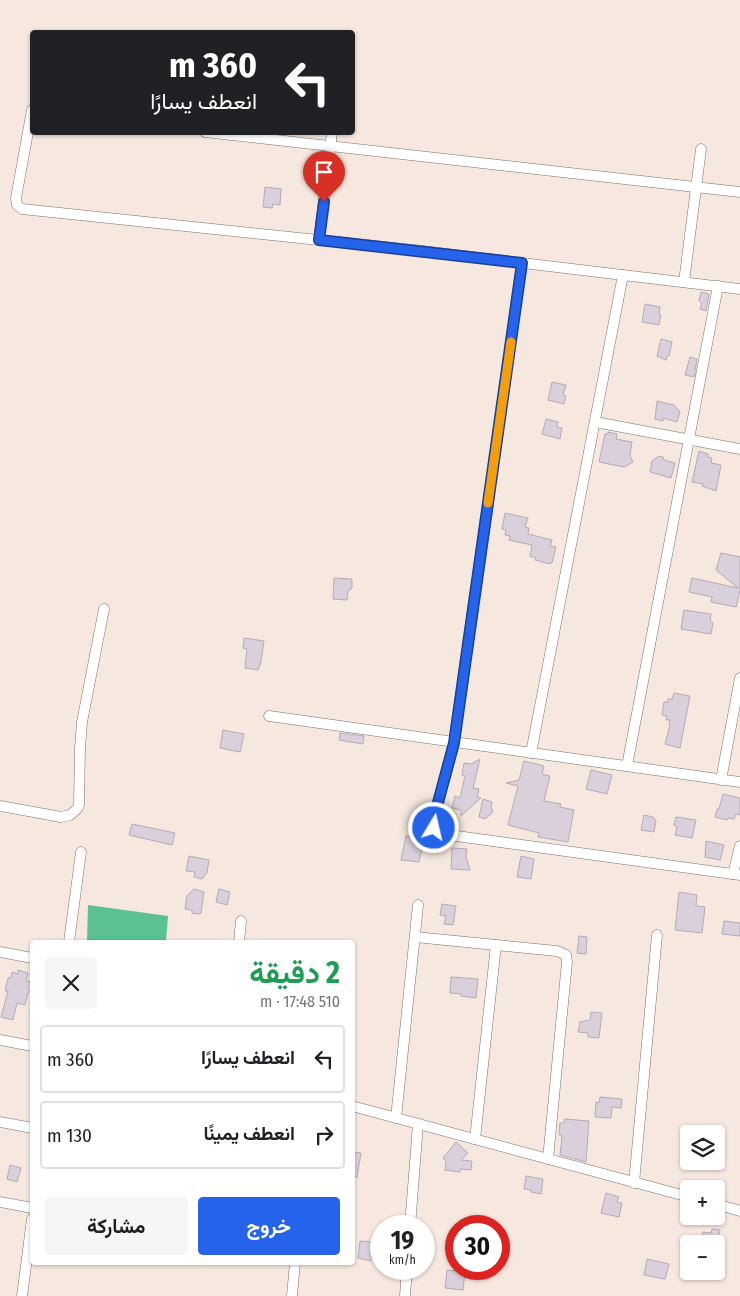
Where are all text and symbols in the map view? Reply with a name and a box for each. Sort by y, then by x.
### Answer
text: 360 m [169,44,257,86]
icon: left [275,50,340,115]
text: انعطف يسارًا [150,88,257,115]
pin [303,151,345,202]
icon: arrive [310,158,338,186]
position arrow [407,801,459,853]
text: 2 دقيقة [249,955,340,991]
button: close [45,957,97,1009]
text: 510 m · 17:48 [260,992,340,1011]
icon: left [310,1045,338,1073]
text: انعطف يسارًا [201,1046,295,1069]
text: 360 m [47,1048,94,1071]
icon: right [310,1121,338,1149]
text: انعطف يمينًا [203,1122,295,1145]
text: 130 m [47,1124,92,1147]
map controls [680,1125,725,1280]
button: layers [680,1125,725,1170]
button: + [680,1180,725,1225]
button: مشاركة [45,1197,188,1255]
button: خروج [198,1197,340,1255]
speed limit sign: 30 [445,1215,510,1280]
text: 19 [391,1226,414,1256]
button: − [680,1235,725,1280]
text: km/h [389,1253,416,1267]

